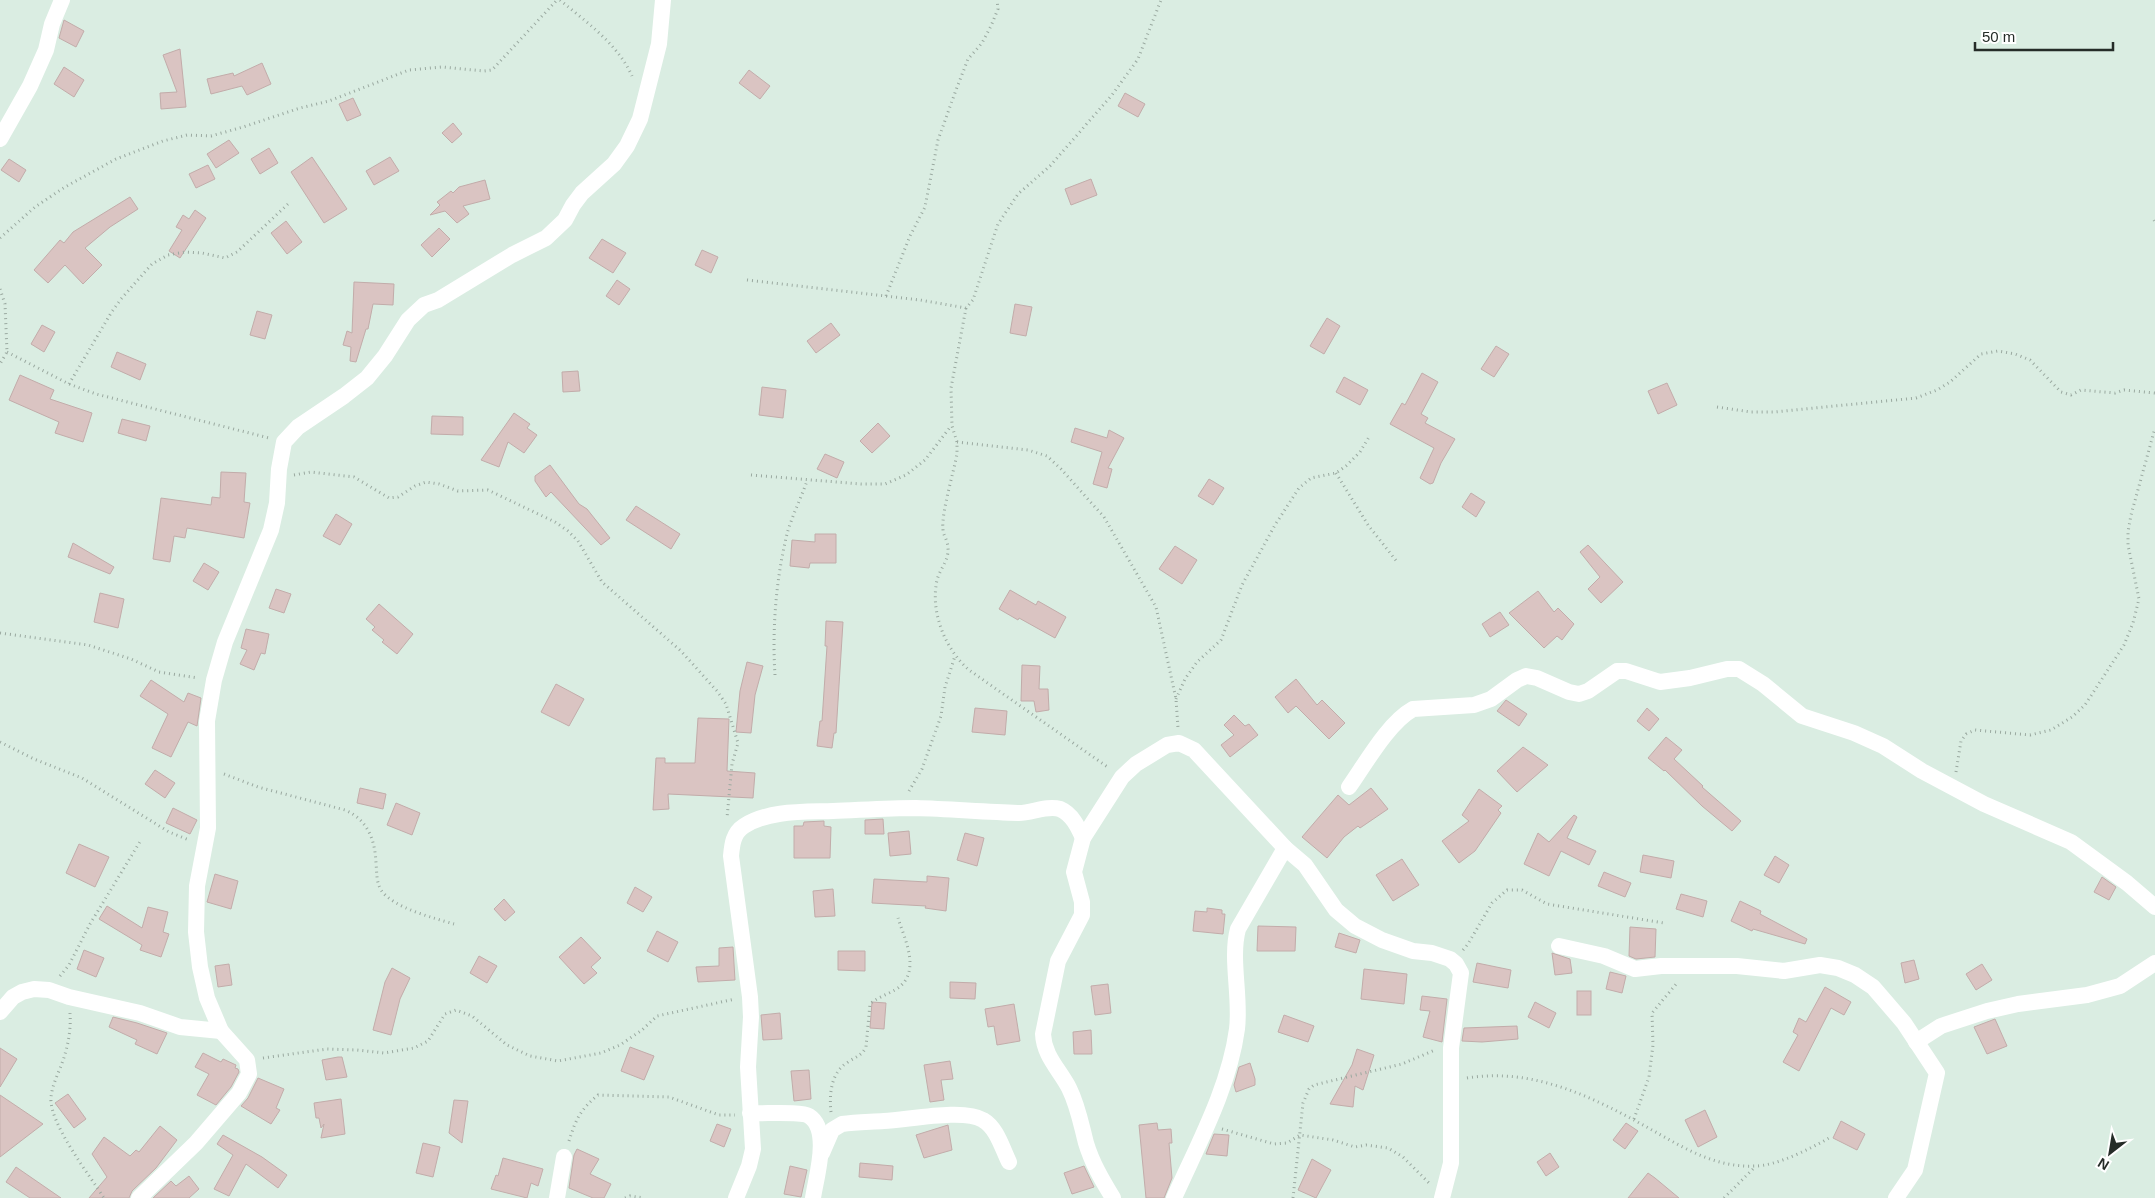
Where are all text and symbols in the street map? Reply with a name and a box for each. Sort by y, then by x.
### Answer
scale bar [1975,20,2112,52]
text: 50 m [1982,28,2015,45]
north arrow [2085,1128,2135,1178]
text: N [2095,1155,2112,1174]

